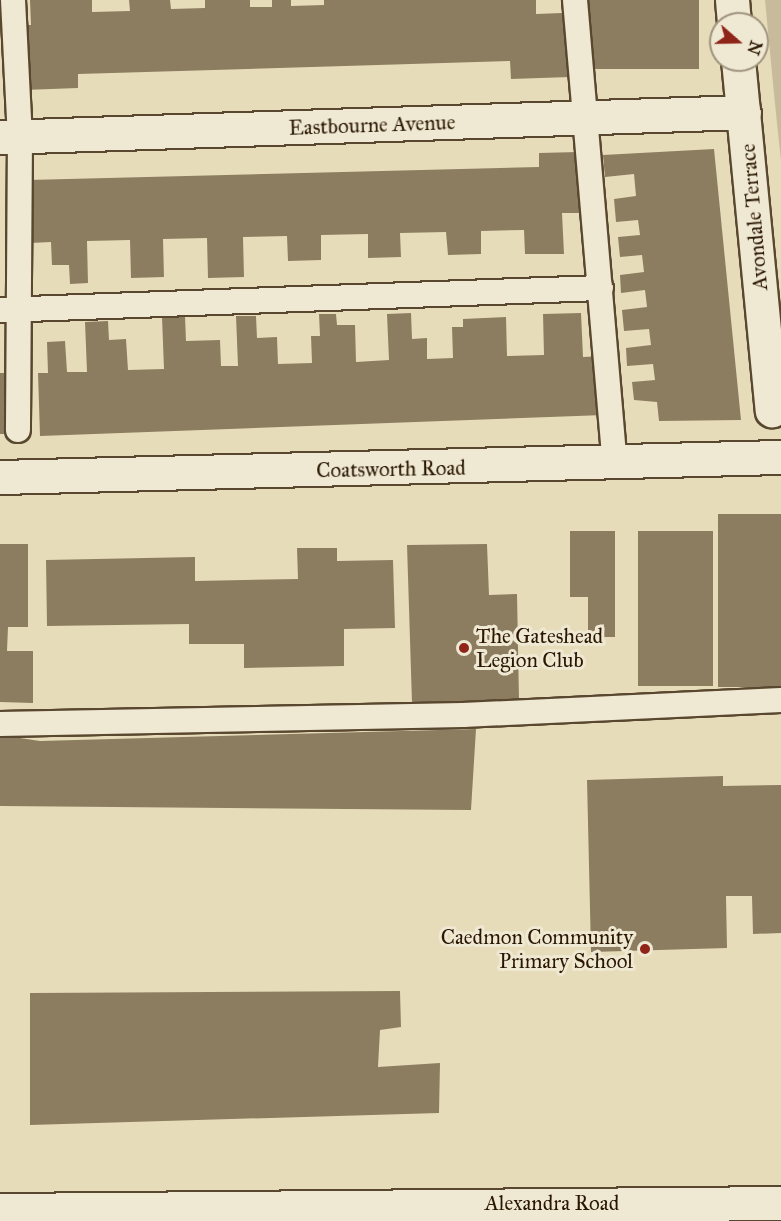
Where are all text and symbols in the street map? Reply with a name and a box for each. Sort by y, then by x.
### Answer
north arrow [709,12,769,72]
text: N [743,38,766,57]
street label: Eastbourne Avenue [288,109,456,141]
street label: Avondale Terrace [735,143,773,291]
street label: Coatsworth Road [316,455,466,483]
place label: The Gateshead Legion Club [476,623,603,673]
marker: The Gateshead Legion Club [457,641,471,655]
place label: Caedmon Community Primary School [441,924,633,974]
marker: Caedmon Community Primary School [638,942,652,956]
street label: Alexandra Road [485,1190,619,1216]

